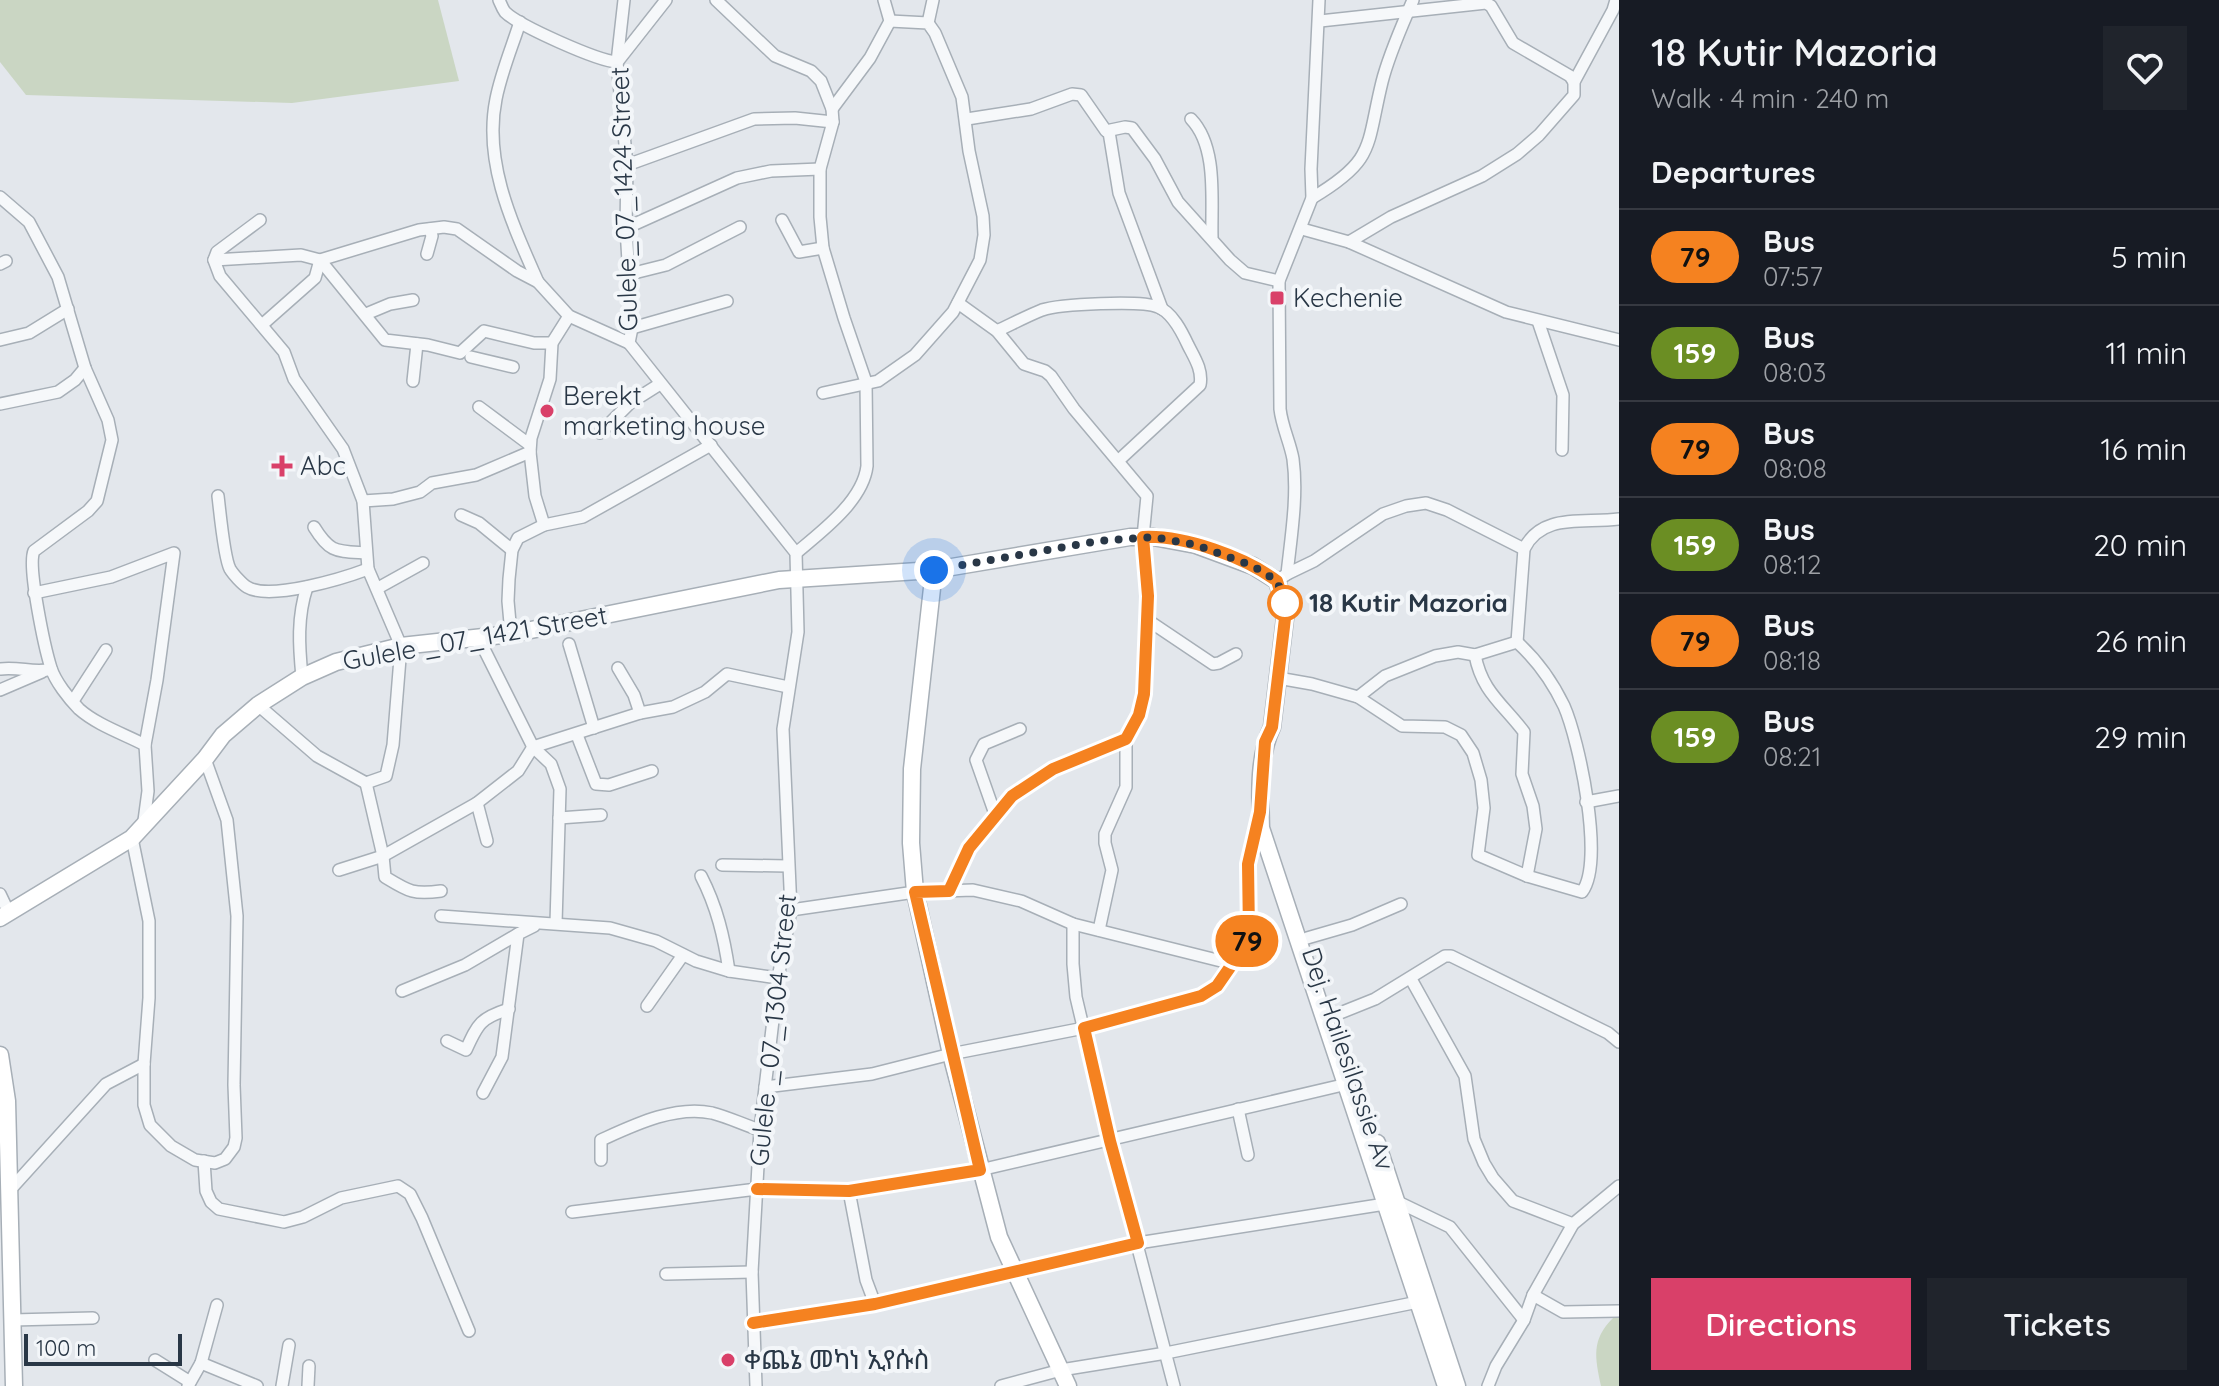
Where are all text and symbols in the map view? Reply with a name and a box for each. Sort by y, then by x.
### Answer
button: heart [2103,26,2187,110]
text: 18 Kutir Mazoria [1651,28,1938,76]
street label: Gulele_07_1424 Street [602,66,645,332]
text: Walk · 4 min · 240 m [1651,82,1889,115]
text: Departures [1651,153,1816,191]
text: Bus [1763,222,1815,260]
text: 5 min [2111,238,2187,276]
text: 79 [1679,239,1711,274]
text: 07:57 [1763,260,1823,293]
place label: Kechenie [1293,281,1403,314]
marker: Kechenie [1268,289,1286,307]
text: Bus [1763,318,1815,356]
text: 11 min [2105,334,2187,372]
text: 159 [1674,335,1716,370]
text: 08:03 [1763,356,1826,389]
place label: Berekt marketing house [563,379,765,442]
marker: Berekt marketing house [538,402,556,420]
text: Bus [1763,414,1815,452]
text: 16 min [2100,430,2187,468]
text: 79 [1679,431,1711,466]
place label: Abc [300,449,346,482]
text: 08:08 [1763,452,1827,485]
marker: Abc [271,455,293,477]
text: Bus [1763,510,1815,548]
text: 20 min [2093,526,2187,564]
text: 159 [1674,527,1716,562]
text: 08:12 [1763,548,1821,581]
your location [914,550,954,590]
marker: 18 Kutir Mazoria [1268,586,1302,620]
place label: 18 Kutir Mazoria [1309,586,1508,619]
street label: Gulele _07_1421 Street [340,598,610,677]
text: Bus [1763,606,1815,644]
text: 26 min [2095,622,2187,660]
text: 79 [1679,623,1711,658]
text: 08:18 [1763,644,1821,677]
text: Bus [1763,702,1815,740]
text: 29 min [2094,718,2187,756]
text: 159 [1674,719,1716,754]
text: 08:21 [1763,740,1821,773]
street label: Gulele _07_1304 Street [742,892,803,1168]
line badge: 79 [1211,915,1283,967]
text: 79 [1231,923,1263,958]
street label: Dej. Hailesilassie Av [1295,943,1402,1175]
button: Directions [1651,1278,1911,1370]
button: Tickets [1927,1278,2187,1370]
scale bar [24,1330,182,1366]
text: 100 m [36,1334,96,1362]
place label: ቀጨኔ መካነ ኢየሱስ [744,1343,929,1376]
marker: ቀጨኔ መካነ ኢየሱስ [719,1351,737,1369]

